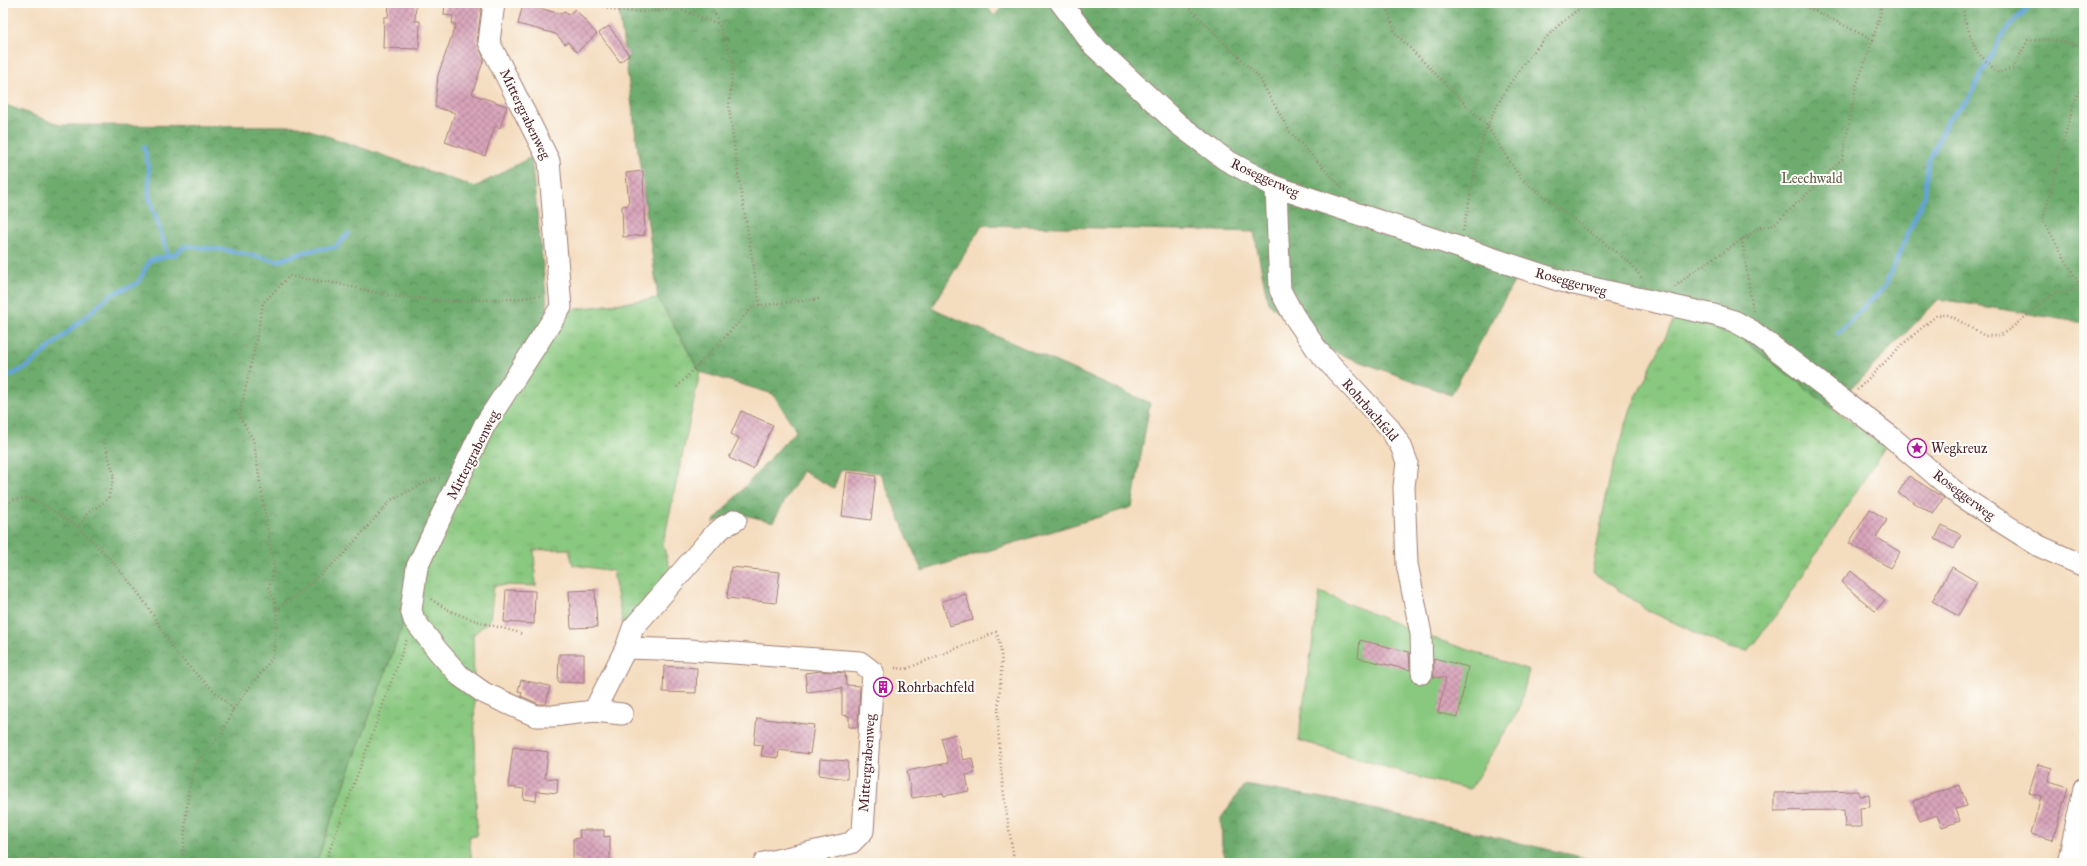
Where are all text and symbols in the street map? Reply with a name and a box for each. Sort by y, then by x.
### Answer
street label: Mittergrabenweg [496,66,554,162]
street label: Roseggerweg [1228,155,1302,201]
park label: Leechwald [1781,170,1843,187]
street label: Roseggerweg [1533,264,1609,300]
street label: Rohrbachfeld [1338,375,1402,445]
street label: Mittergrabenweg [443,407,503,503]
place icon: Wegkreuz [1906,437,1928,459]
place label: Wegkreuz [1931,440,1988,457]
street label: Roseggerweg [1930,466,1999,524]
building icon: Rohrbachfeld [872,676,894,698]
place label: Rohrbachfeld [897,679,974,696]
street label: Mittergrabenweg [855,713,879,813]

